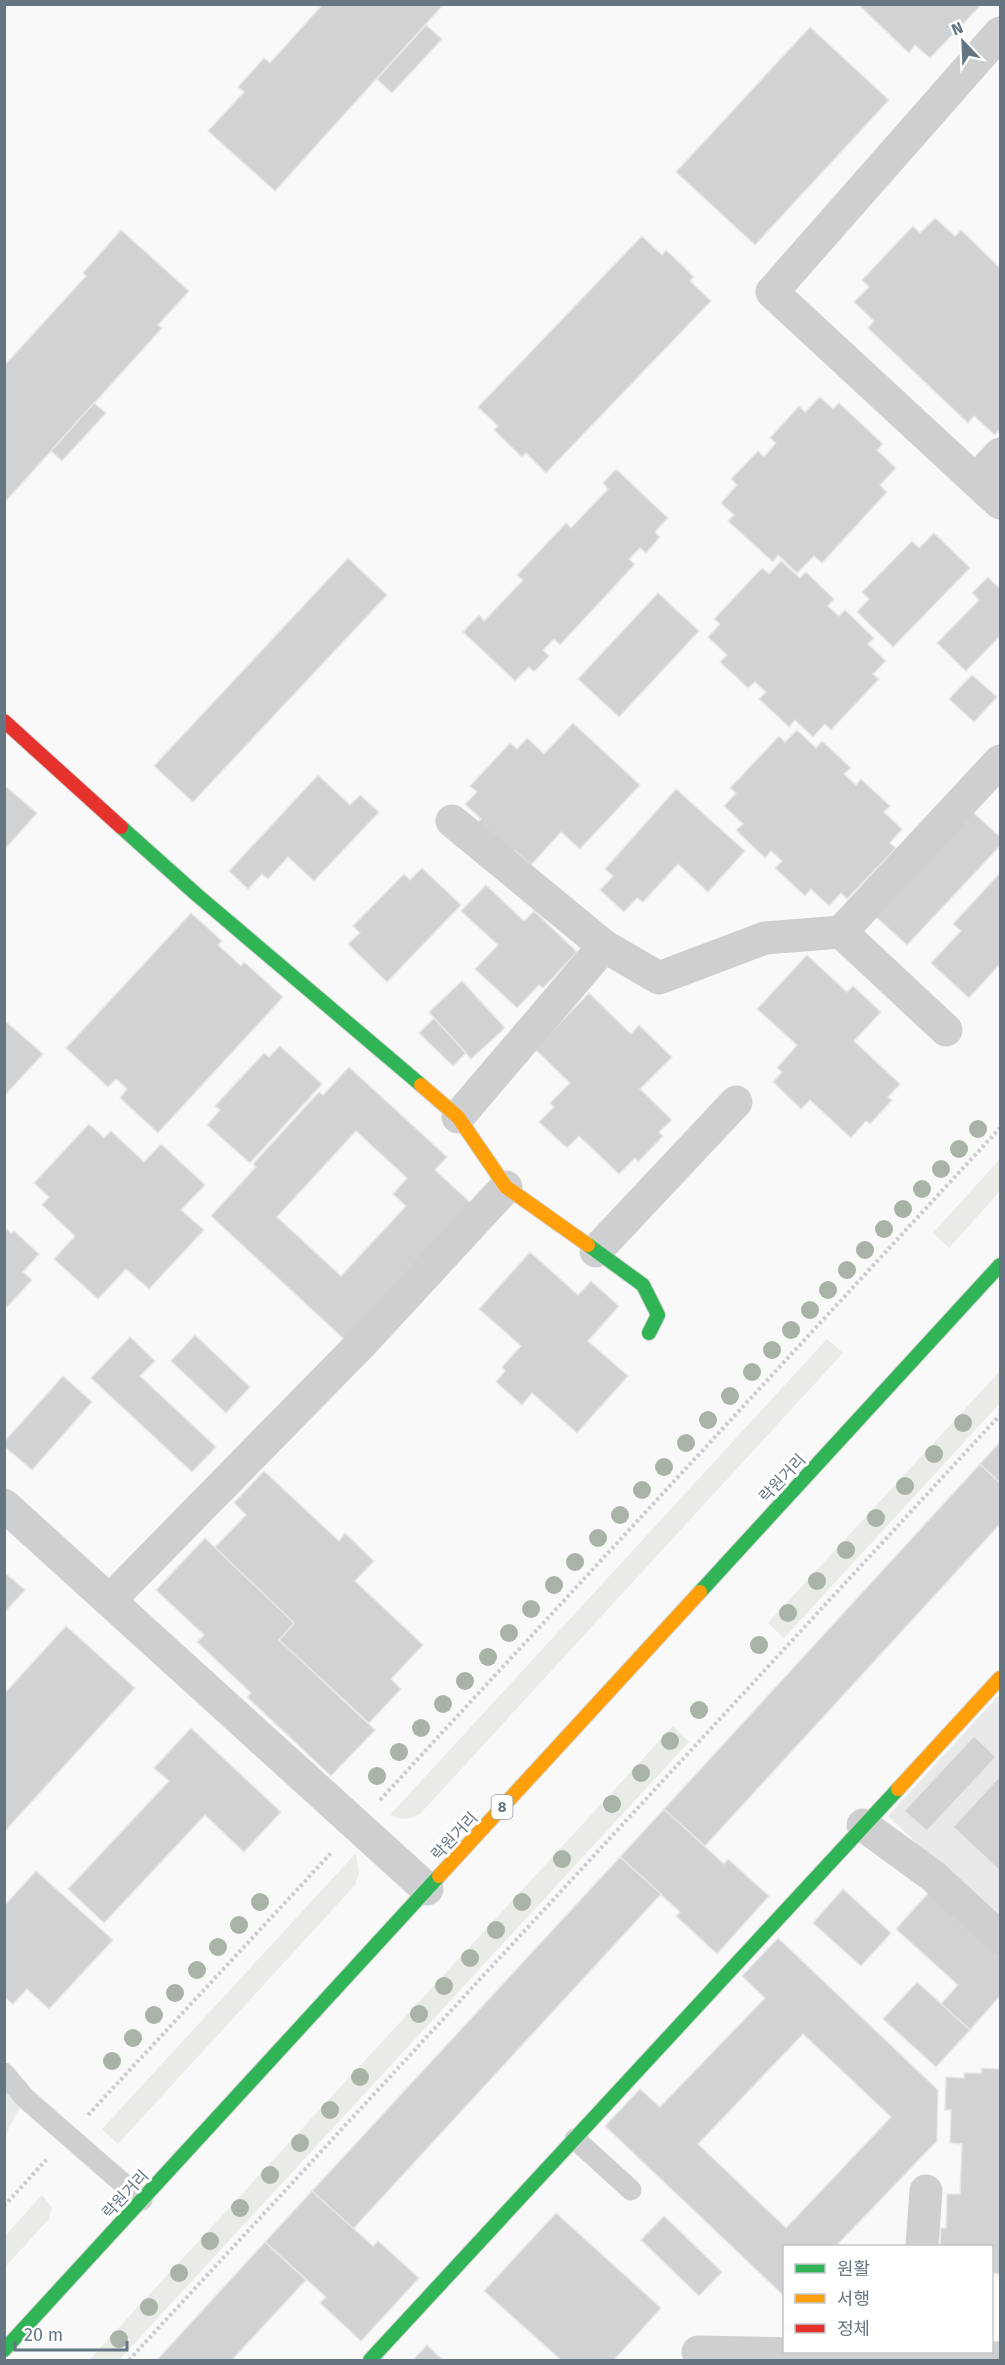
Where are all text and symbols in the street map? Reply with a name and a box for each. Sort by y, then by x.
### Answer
north arrow [933,12,993,72]
text: N [949,18,966,39]
street label: 락원거리 [755,1450,809,1506]
road number: 8 [492,1795,512,1819]
street label: 락원거리 [427,1808,481,1864]
street label: 락원거리 [98,2166,152,2222]
legend [783,2245,993,2353]
text: 원활 [837,2258,870,2280]
text: 서행 [837,2288,870,2310]
scale bar [15,2314,128,2352]
text: 정체 [837,2318,870,2340]
text: 20 m [24,2324,63,2346]

